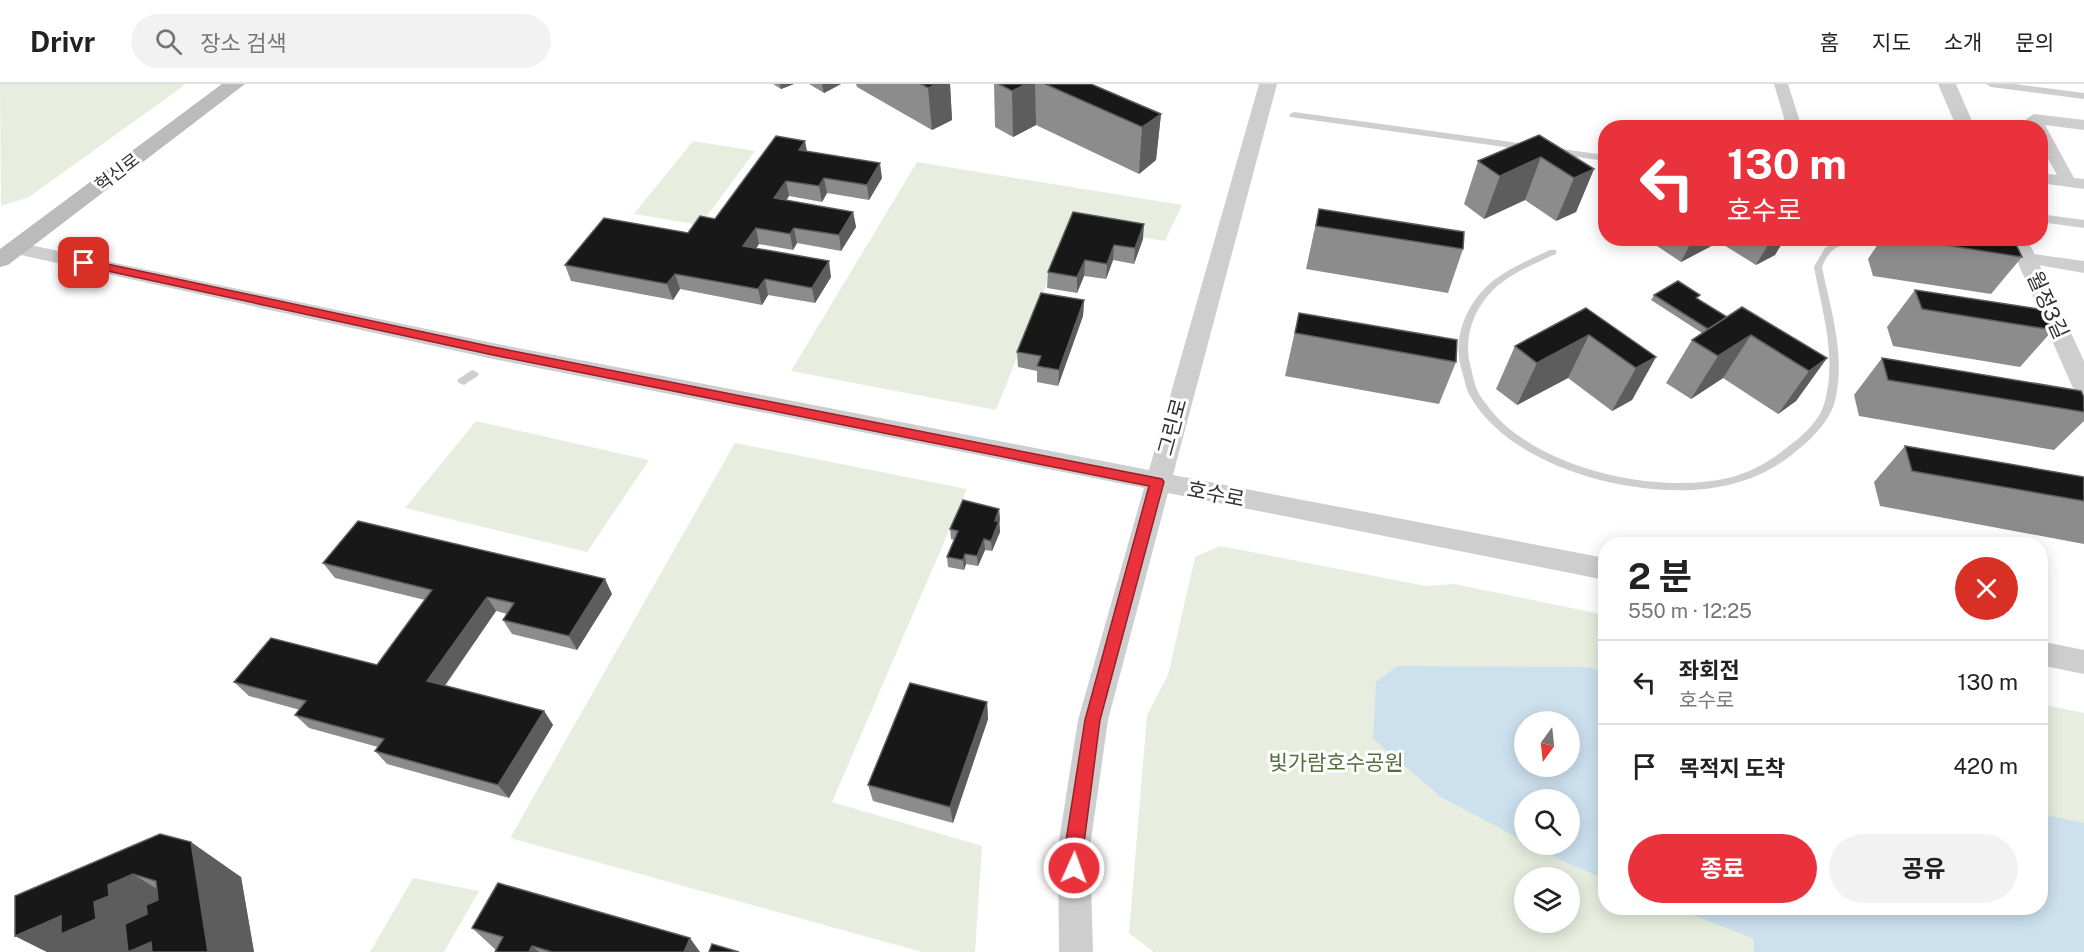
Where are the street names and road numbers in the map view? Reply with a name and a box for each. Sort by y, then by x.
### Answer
street label: 혁신로 [91,149,143,195]
street label: 월정3길 [2022,267,2074,343]
street label: 그린로 [1152,396,1192,458]
street label: 호수로 [1185,476,1247,512]

